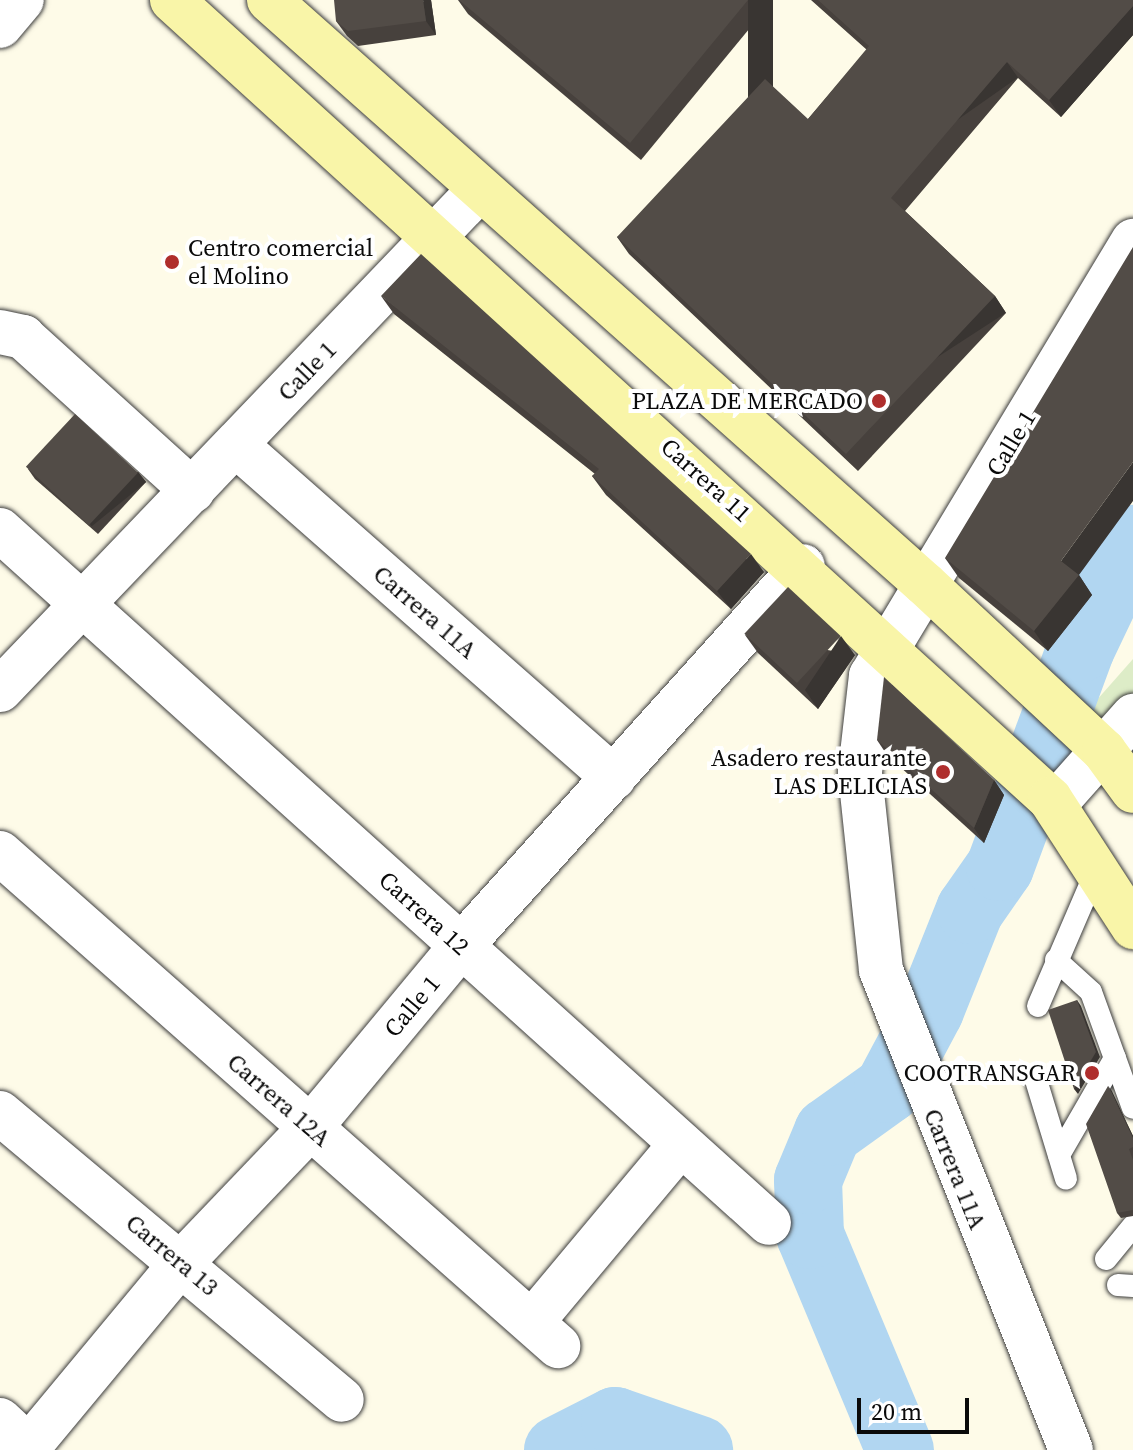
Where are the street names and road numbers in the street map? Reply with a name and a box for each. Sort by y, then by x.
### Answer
street label: Calle 1 [272,335,342,407]
street label: Calle 1 [980,405,1042,481]
street label: Carrera 11 [655,432,757,528]
street label: Carrera 11A [368,559,482,665]
street label: Carrera 12 [373,865,475,961]
street label: Calle 1 [378,969,446,1043]
street label: Carrera 12A [222,1047,336,1153]
street label: Carrera 11A [918,1105,992,1233]
street label: Carrera 13 [120,1208,224,1302]

